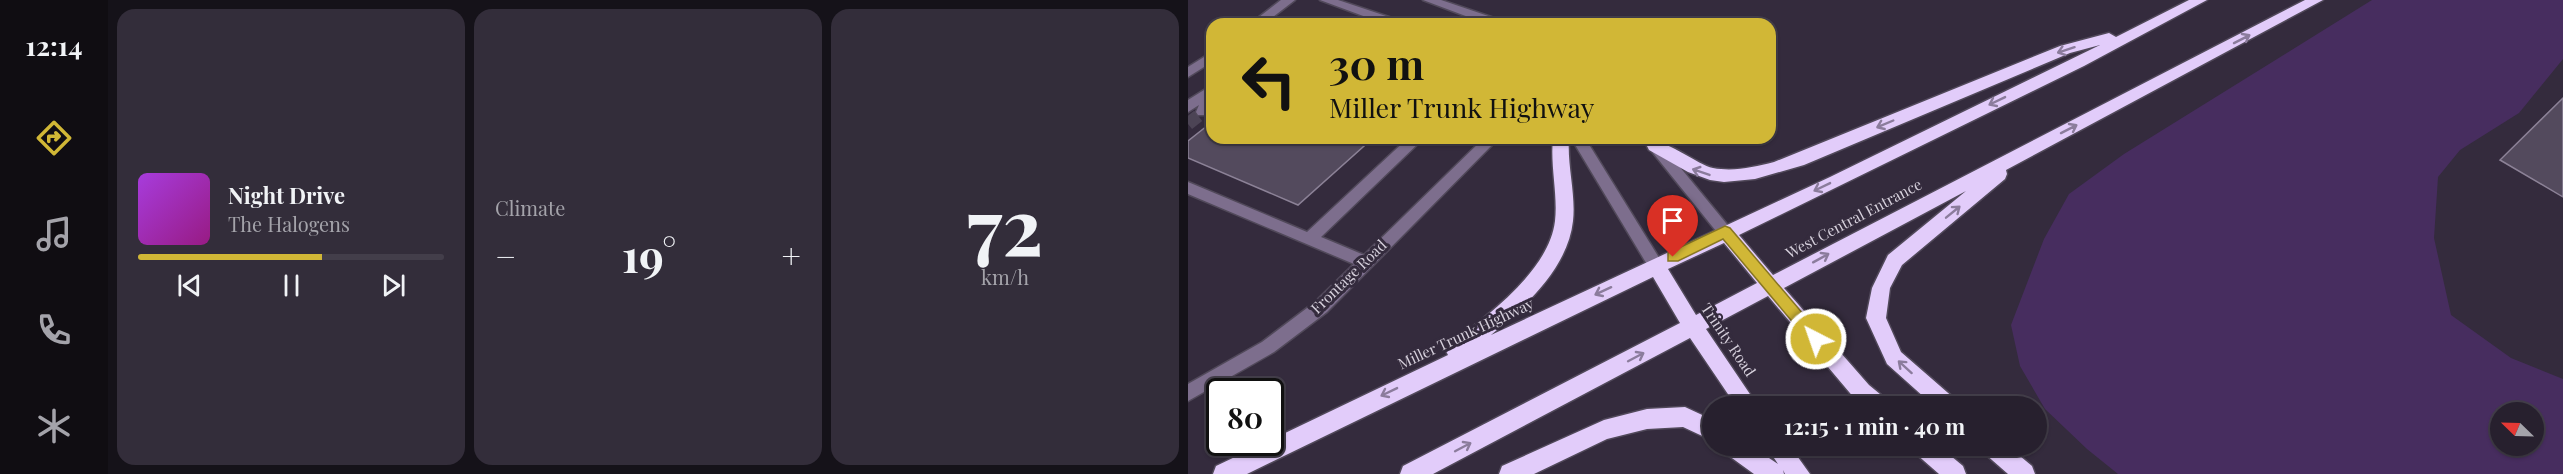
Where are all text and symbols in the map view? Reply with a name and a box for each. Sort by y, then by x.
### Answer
text: 12:14 [26,27,82,63]
one-way arrow [2233,33,2250,45]
text: 30 m [1329,35,1424,91]
icon: left [1230,42,1308,120]
one-way arrow [2057,45,2076,56]
text: Miller Trunk Highway [1329,89,1594,125]
one-way arrow [1989,96,2007,108]
icon: directions [33,117,75,159]
one-way arrow [1877,119,1895,130]
one-way arrow [2059,123,2077,134]
one-way arrow [1692,165,1711,176]
text: 72 [967,172,1043,276]
street label: West Central Entrance [1781,174,1925,263]
text: Night Drive [228,180,345,210]
one-way arrow [1814,182,1832,194]
text: Climate [495,194,565,221]
pin [1647,195,1698,257]
icon: arrive [1656,204,1689,237]
one-way arrow [1945,205,1960,219]
text: The Halogens [228,210,350,237]
icon: music [33,213,75,255]
text: 19° [622,224,676,284]
text: − [495,233,516,277]
text: + [782,233,801,277]
street label: Frontage Road [1306,235,1391,318]
one-way arrow [1812,252,1829,264]
text: km/h [981,263,1029,290]
icon: previous [173,269,206,302]
icon: pause [275,269,308,302]
icon: next [377,269,410,302]
one-way arrow [1594,285,1612,297]
street label: Miller Trunk Highway [1395,293,1537,373]
street label: Trinity Road [1697,299,1761,380]
position arrow [1784,307,1848,371]
icon: phone [33,309,75,351]
one-way arrow [1627,351,1644,363]
one-way arrow [1898,360,1913,374]
speed limit sign: 80 [1206,378,1284,456]
one-way arrow [1380,387,1398,399]
north arrow [2490,402,2544,456]
map controls [2490,402,2544,456]
icon: climate [33,405,75,447]
text: 12:15 · 1 min · 40 m [1784,411,1965,441]
one-way arrow [1454,441,1471,453]

